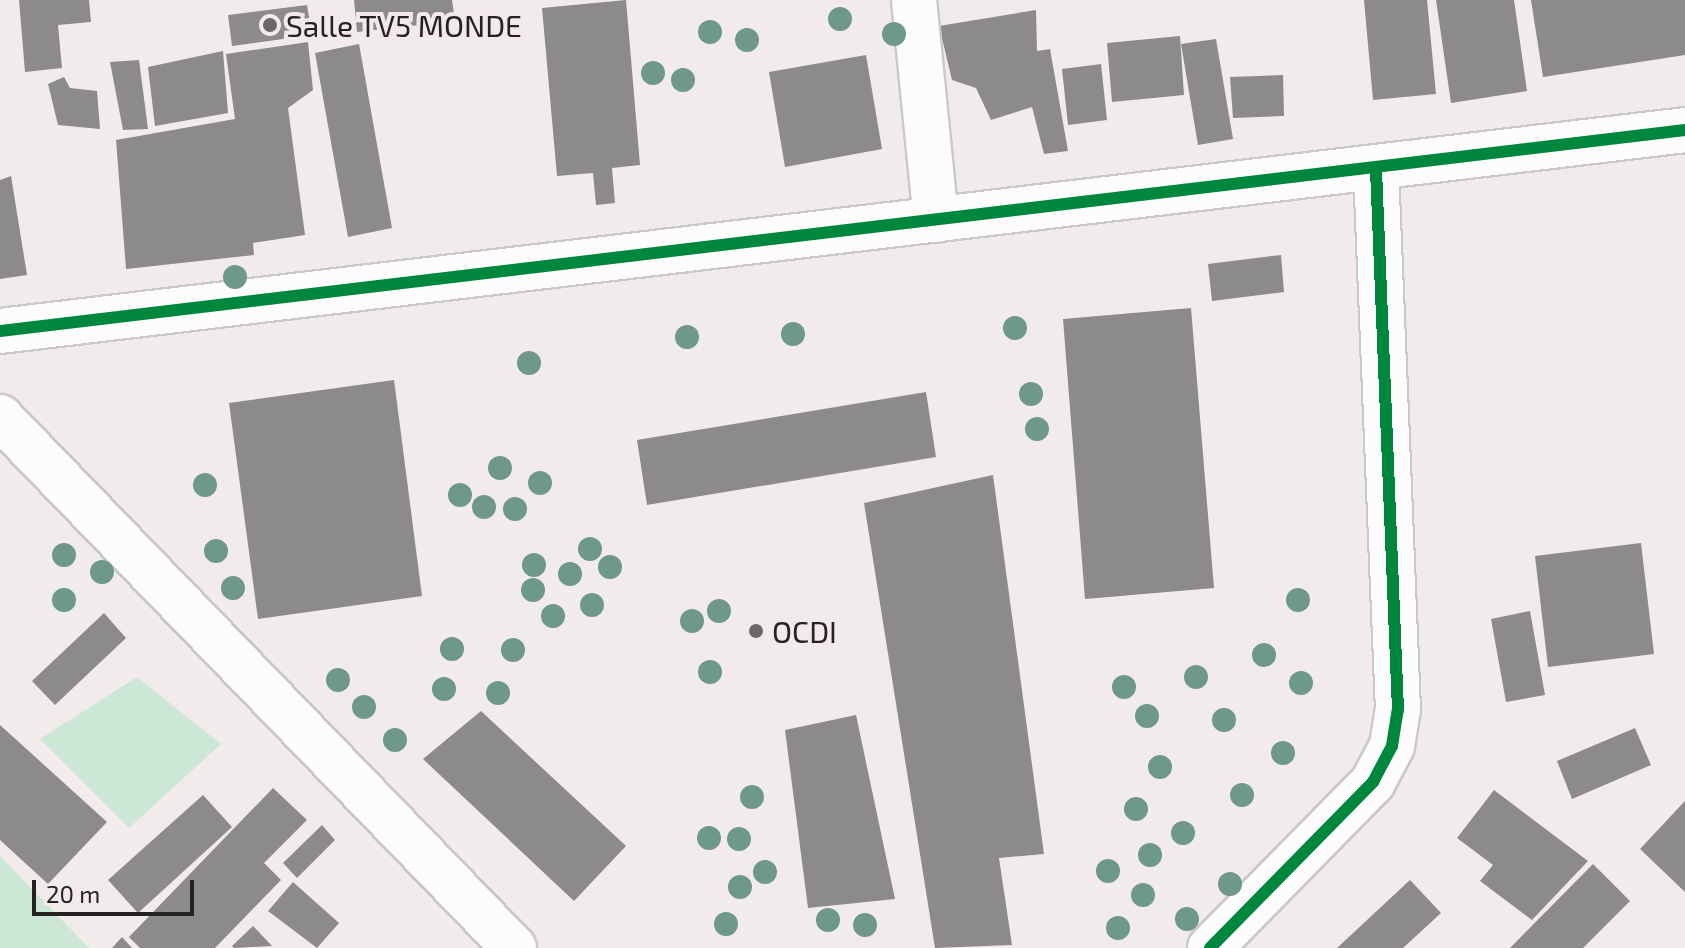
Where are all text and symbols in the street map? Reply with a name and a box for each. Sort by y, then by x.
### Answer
place label: Salle TV5 MONDE [286,7,523,43]
marker: Salle TV5 MONDE [261,16,279,34]
place label: OCDI [772,613,837,649]
marker: OCDI [747,622,765,640]
scale bar [36,864,198,914]
text: 20 m [46,879,100,908]

